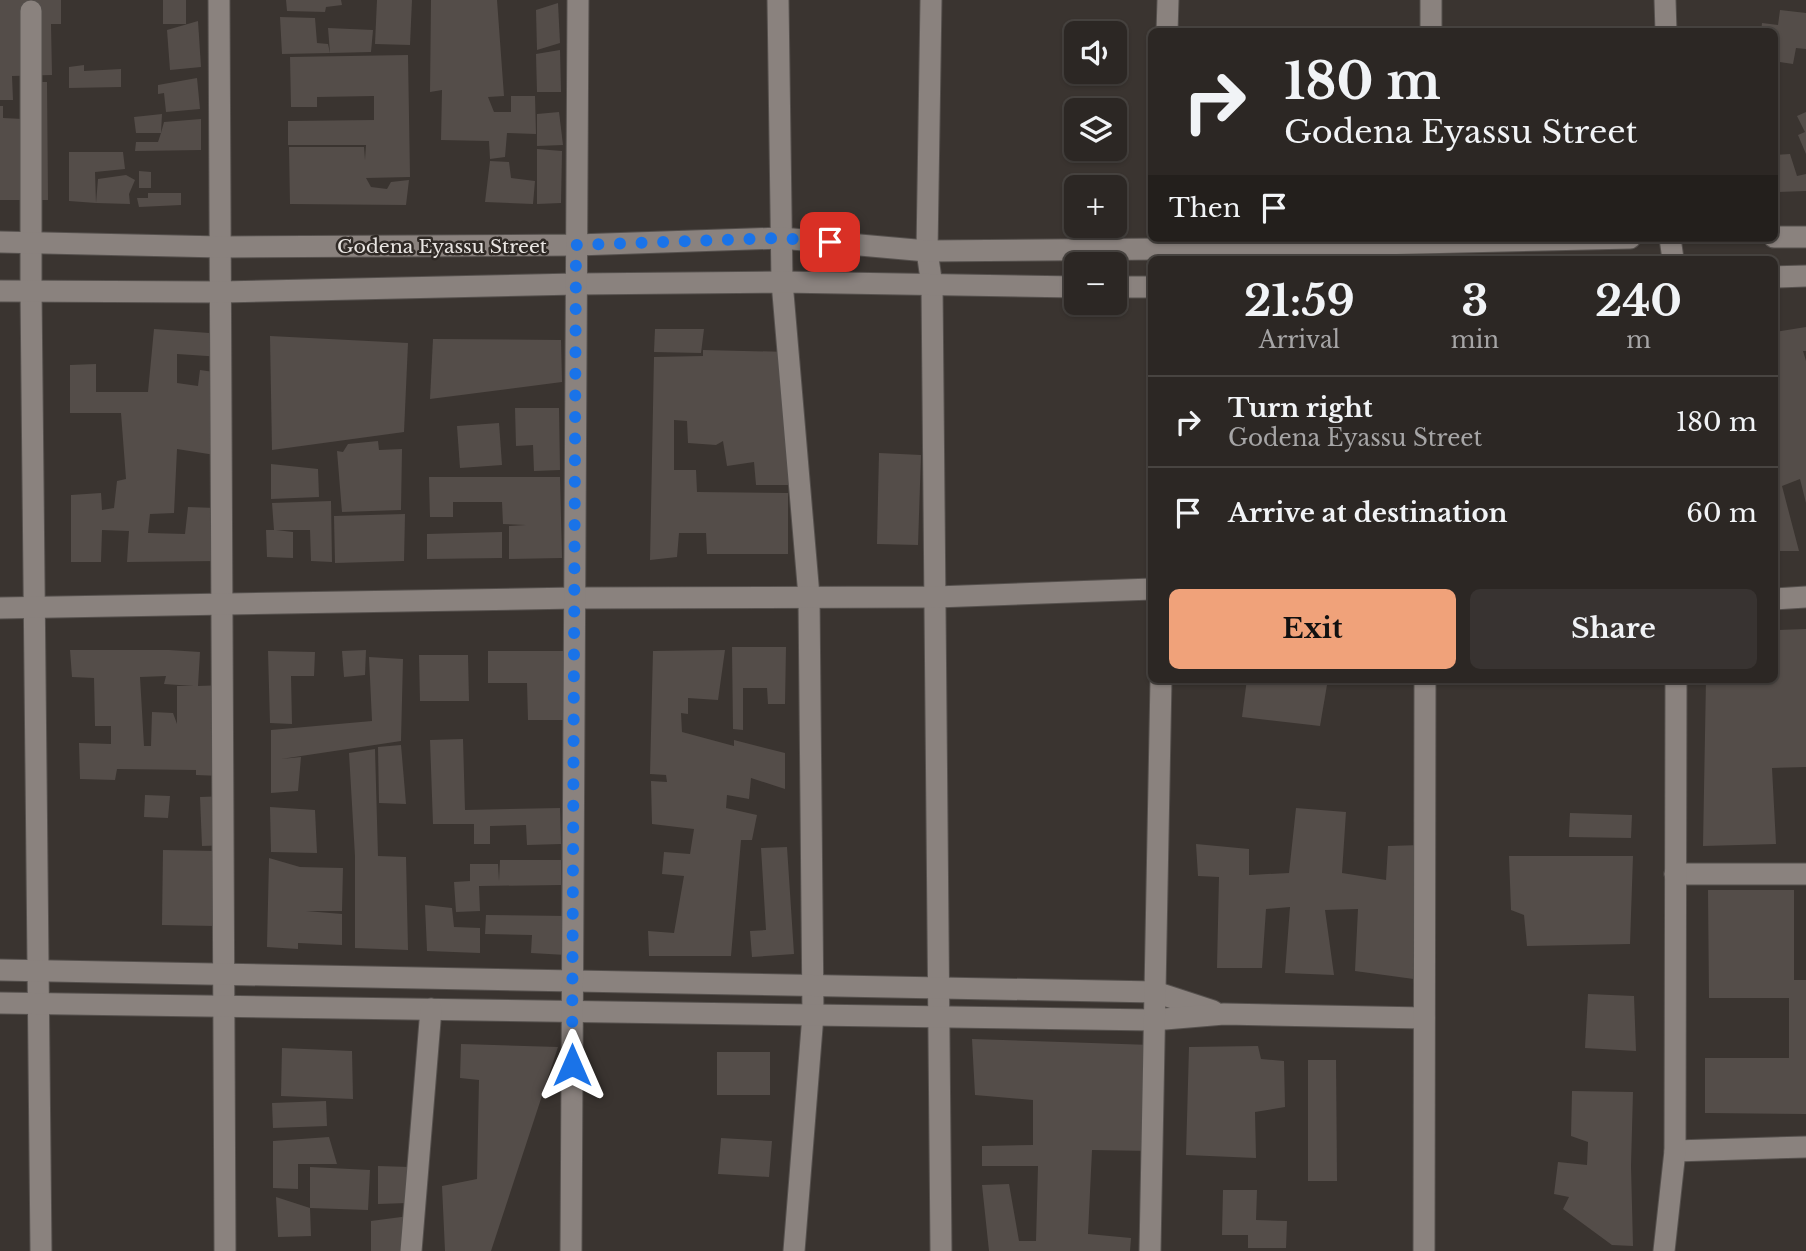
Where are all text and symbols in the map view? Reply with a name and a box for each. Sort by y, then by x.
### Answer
map controls [1064,21,1127,315]
button: sound [1064,21,1127,84]
text: 180 m [1284,51,1441,112]
icon: right [1169,56,1260,147]
button: layers [1064,98,1127,161]
text: Godena Eyassu Street [1284,112,1638,152]
button: + [1064,175,1127,238]
icon: arrive [1255,189,1293,227]
text: Then [1169,192,1241,224]
pin [800,212,860,272]
icon: arrive [811,223,849,261]
street label: Godena Eyassu Street [337,235,548,258]
button: − [1064,252,1127,315]
text: 21:59 [1244,275,1355,327]
text: 3 [1462,275,1488,327]
text: 240 [1595,275,1682,327]
text: Arrival [1259,326,1340,354]
text: min [1451,326,1499,354]
text: m [1626,326,1651,354]
text: Turn right [1228,392,1373,424]
icon: right [1169,403,1207,441]
text: 180 m [1676,406,1757,438]
text: Godena Eyassu Street [1228,424,1482,452]
icon: arrive [1169,494,1207,532]
text: Arrive at destination [1228,497,1508,529]
text: 60 m [1686,497,1757,529]
button: Exit [1169,589,1456,669]
button: Share [1470,589,1757,669]
position arrow [535,1028,609,1102]

